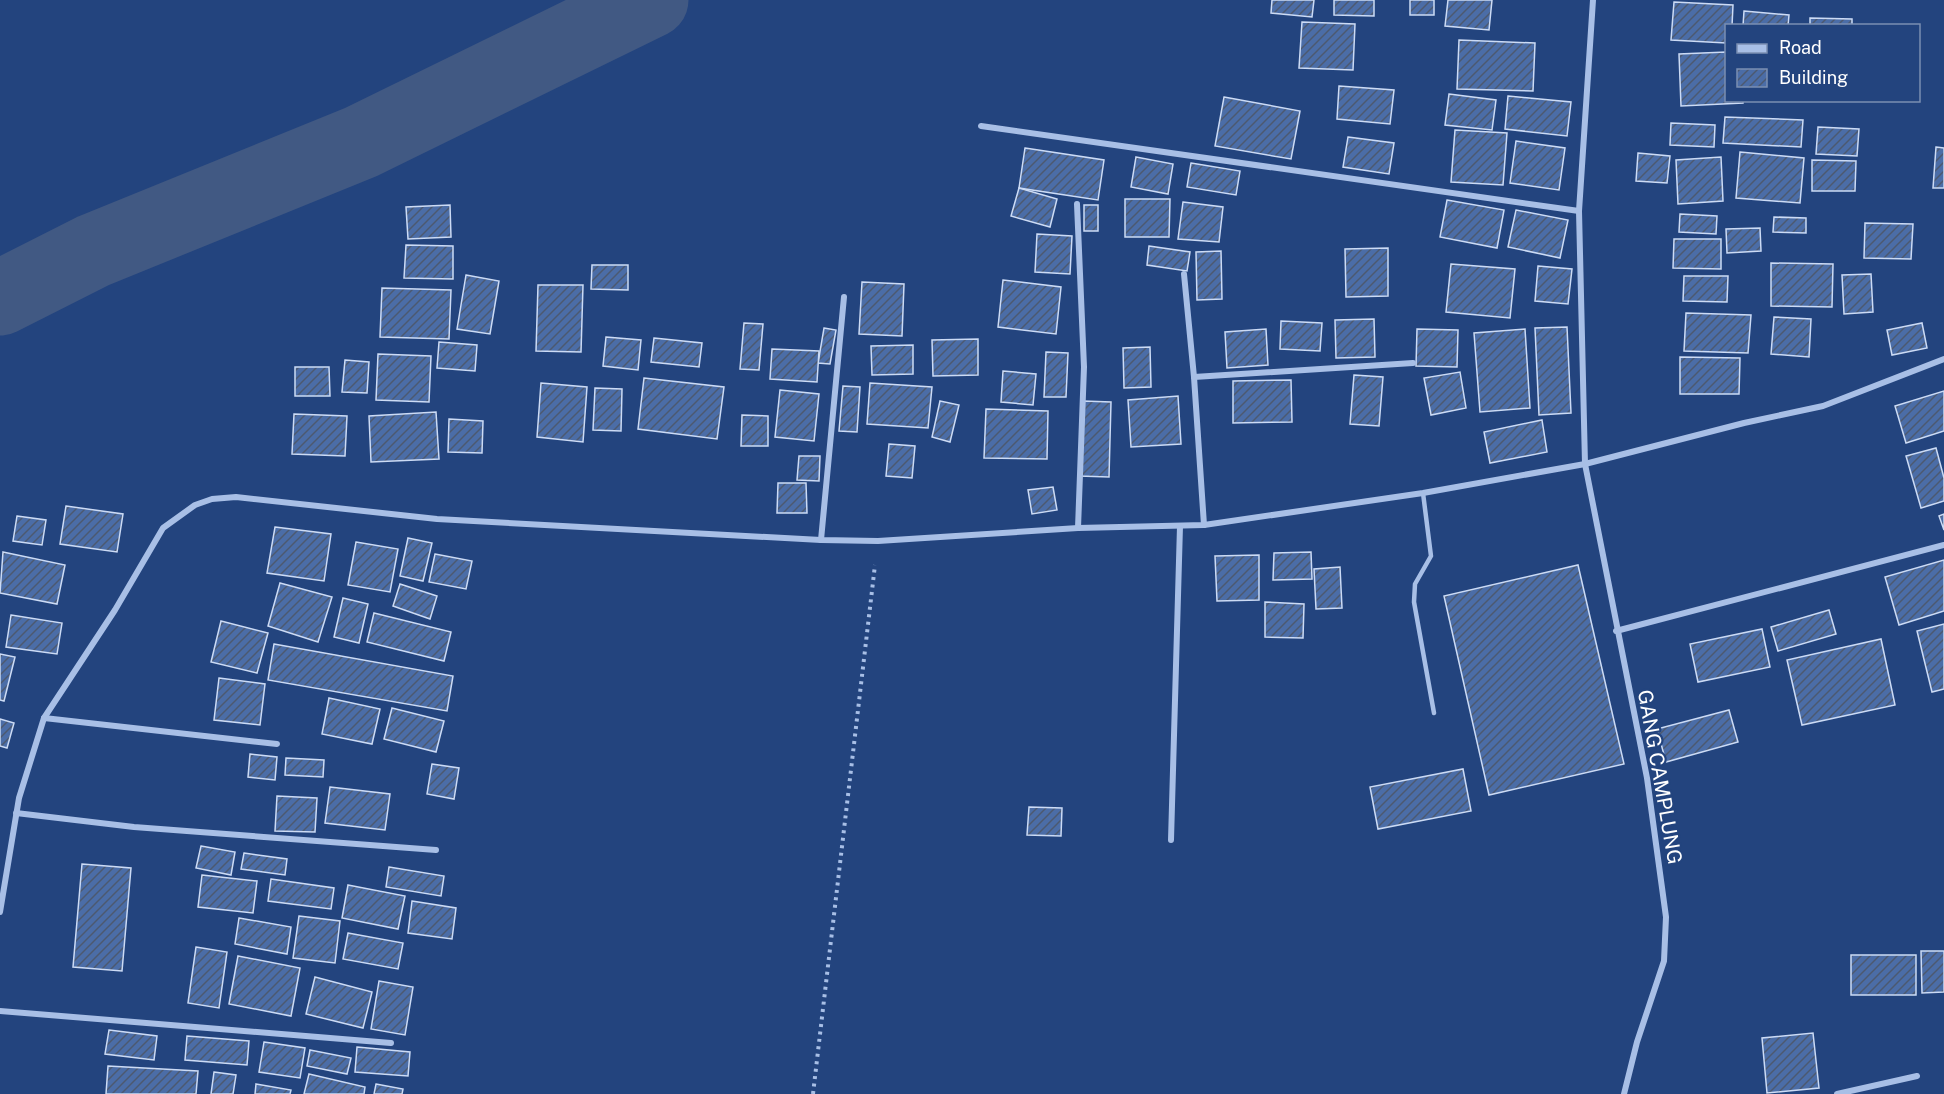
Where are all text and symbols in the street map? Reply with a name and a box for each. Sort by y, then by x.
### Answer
legend [1725,24,1920,102]
text: Road [1779,37,1822,58]
text: Building [1779,67,1848,88]
street label: GANG CAMPLUNG [1633,688,1687,866]

